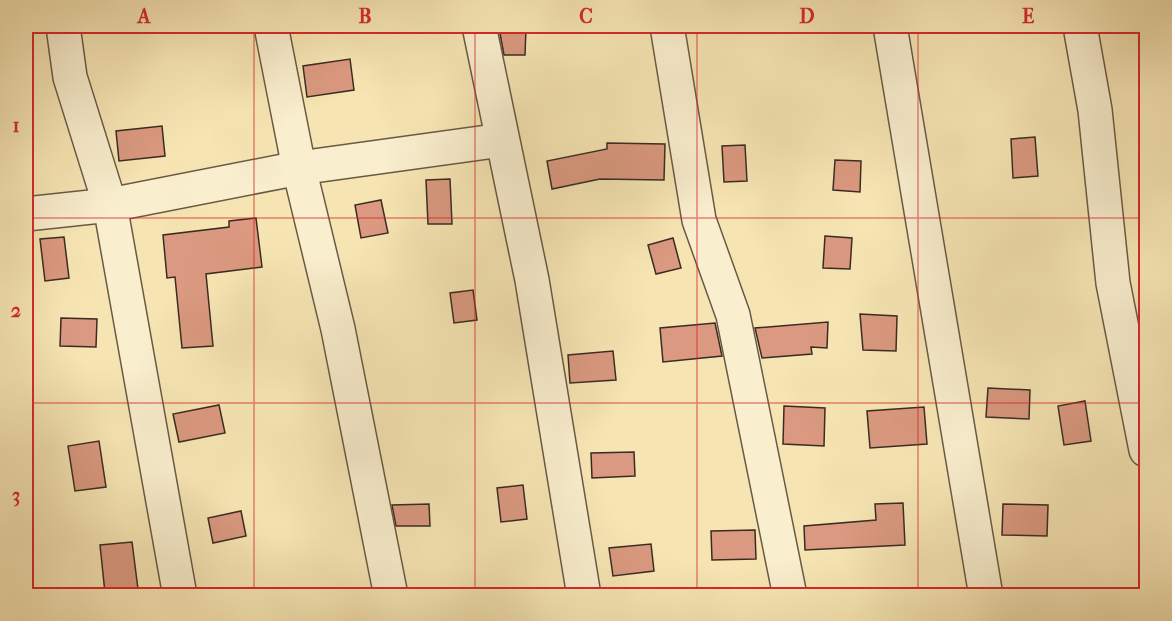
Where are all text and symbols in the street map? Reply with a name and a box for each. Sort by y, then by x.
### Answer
text: A [136,5,152,28]
text: B [358,5,372,28]
text: C [579,5,593,28]
text: D [799,5,815,28]
text: E [1022,5,1034,28]
text: 1 [12,114,20,137]
text: 2 [11,299,21,322]
text: 3 [12,484,20,507]

